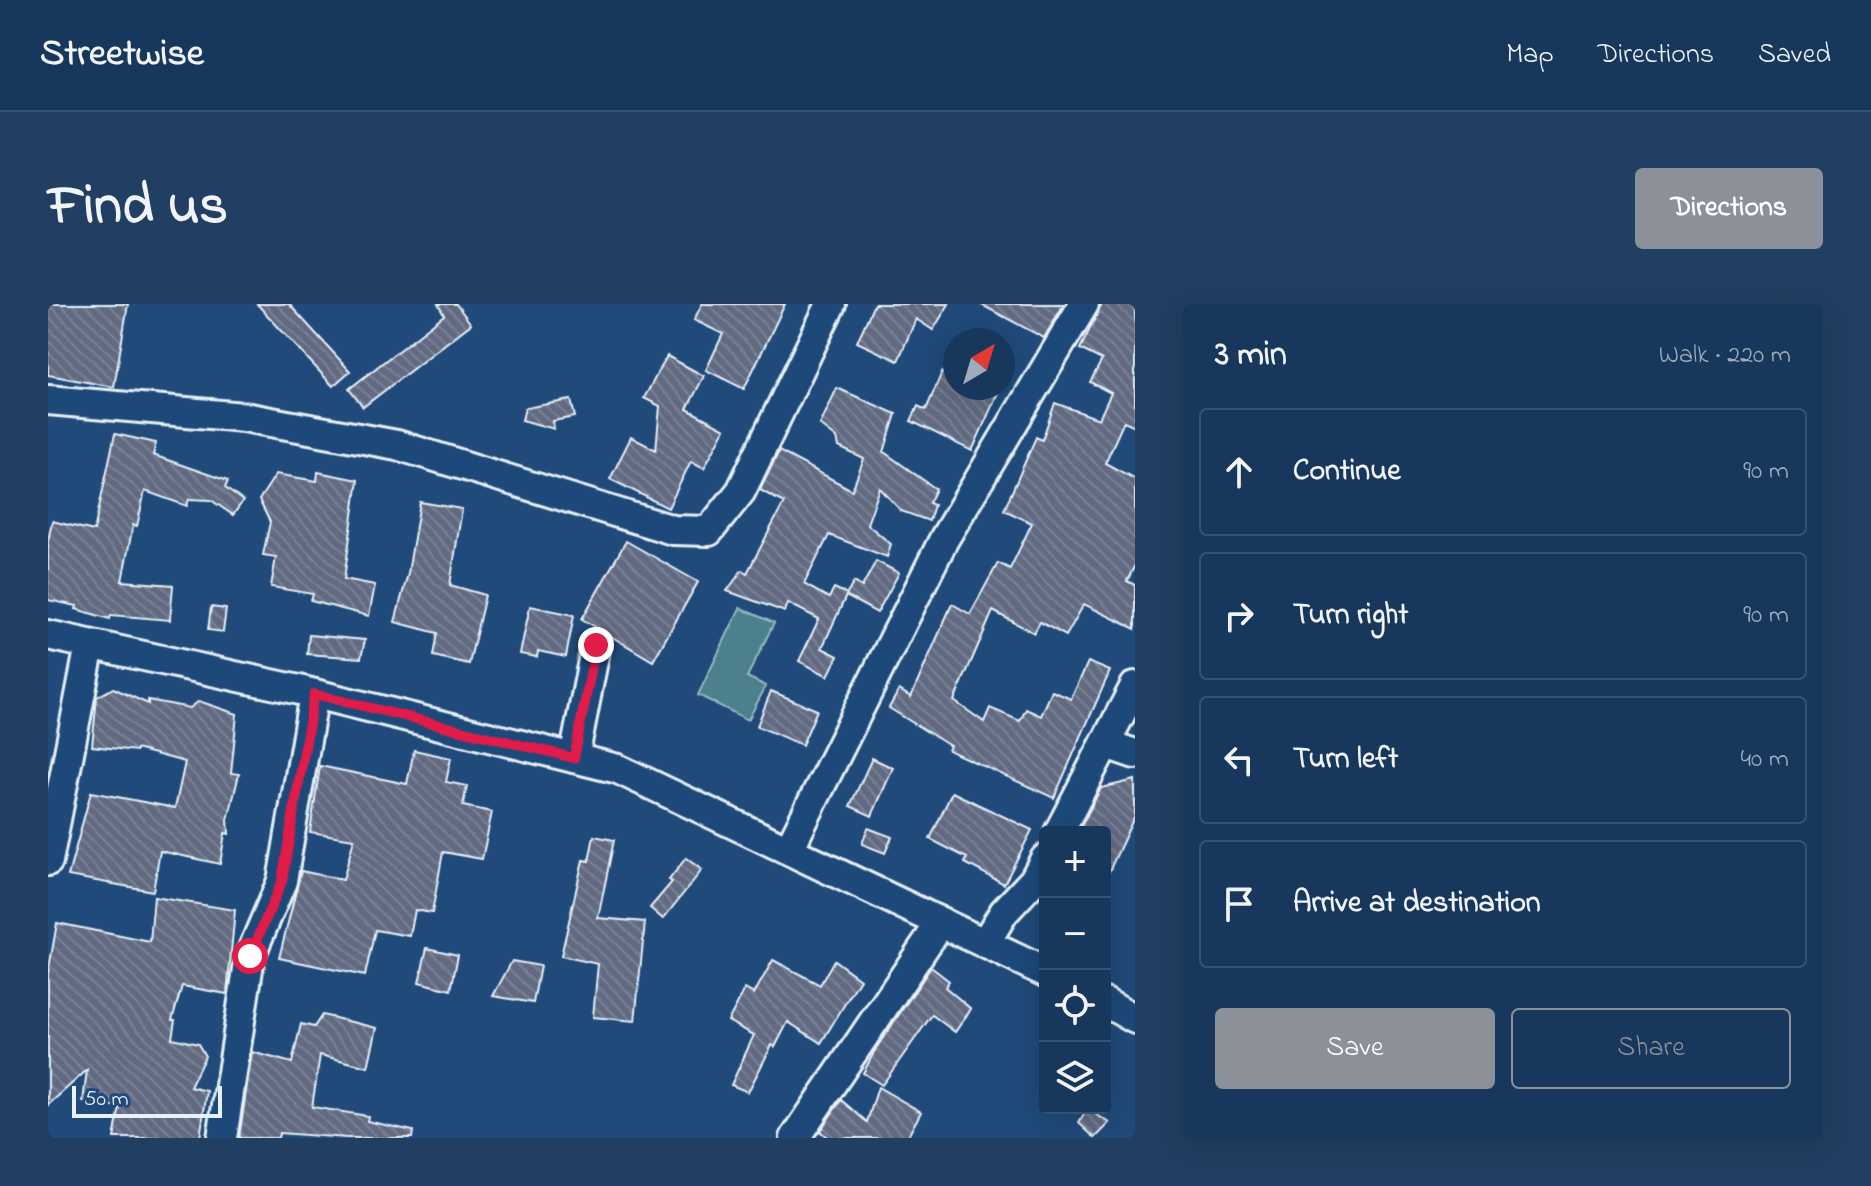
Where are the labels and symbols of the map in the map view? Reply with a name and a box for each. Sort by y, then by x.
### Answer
north arrow [943,328,1015,400]
route end [578,627,614,663]
route start [232,938,268,974]
scale bar [72,1082,222,1118]

